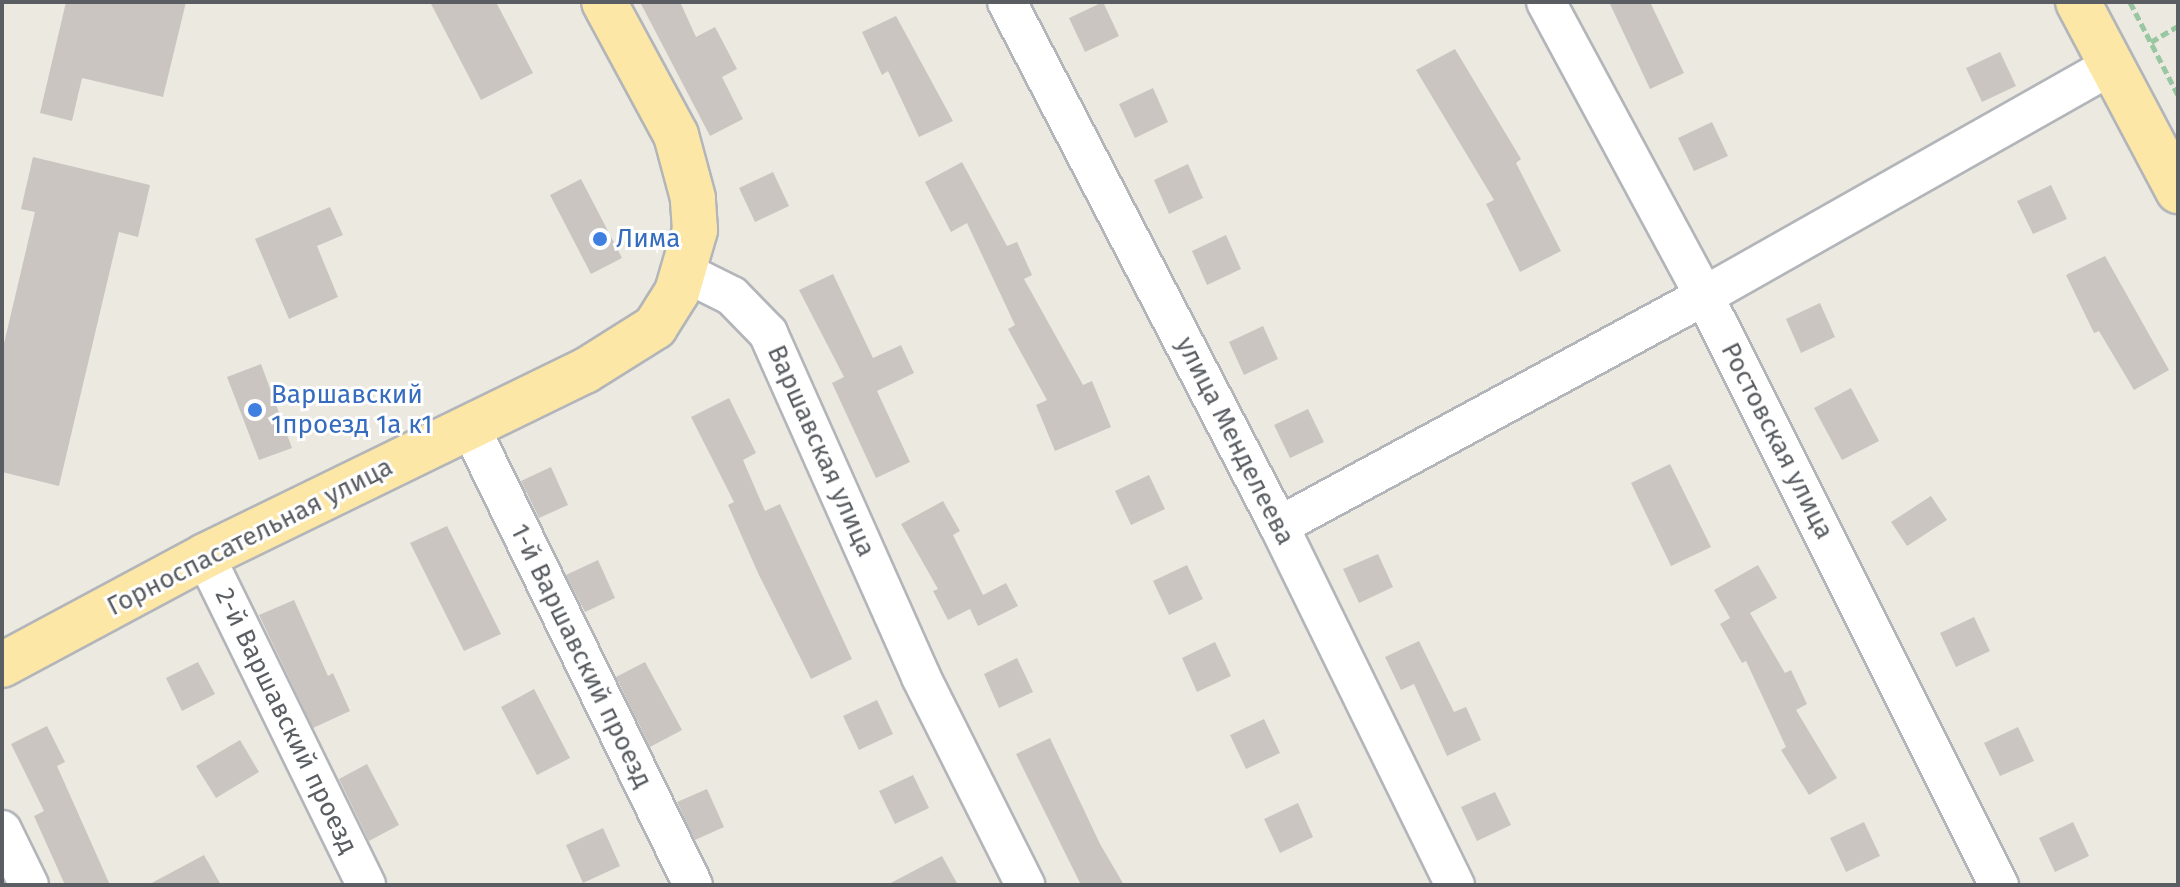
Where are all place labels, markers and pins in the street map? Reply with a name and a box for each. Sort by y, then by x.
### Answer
place label: Лима [616,223,680,255]
marker: Лима [591,230,609,248]
place label: Варшавский 1проезд 1а к1 [271,379,433,440]
marker: Варшавский 1проезд 1а к1 [246,401,264,419]

